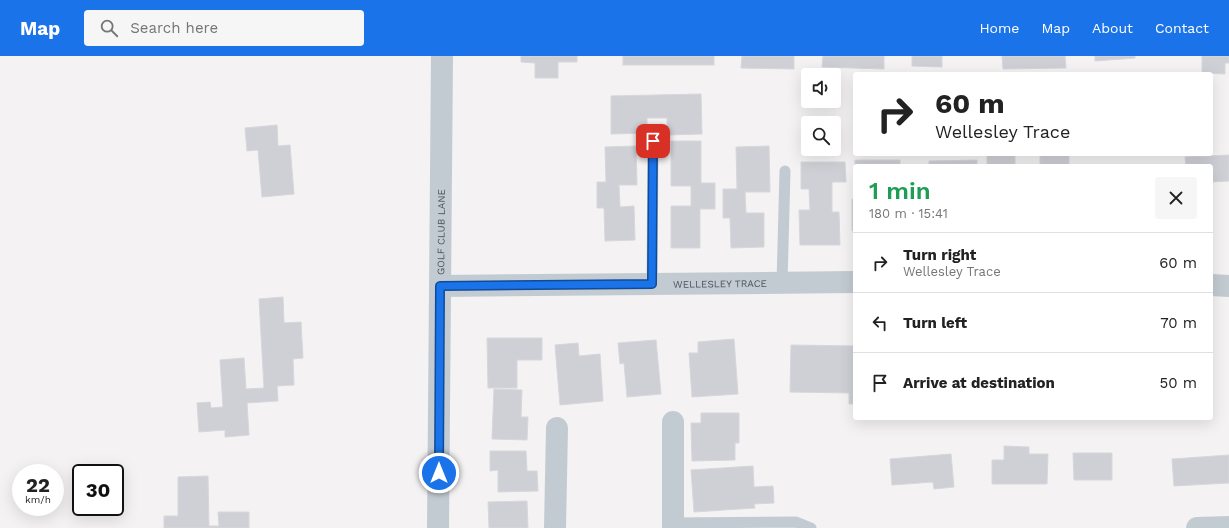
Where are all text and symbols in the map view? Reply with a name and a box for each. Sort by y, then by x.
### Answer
search box [84,10,364,46]
text: Map [20,17,60,40]
icon: search [98,17,120,39]
text: Search here [130,19,218,37]
text: Home [979,20,1019,36]
text: Map [1041,20,1070,36]
text: About [1092,20,1133,36]
text: Contact [1155,20,1209,36]
map controls [801,68,841,156]
button: sound [801,68,841,108]
text: 60 m [935,87,1005,120]
icon: right [869,88,921,140]
button: search [801,116,841,156]
text: Wellesley Trace [935,121,1070,142]
pin [636,124,670,158]
icon: arrive [642,130,664,152]
text: 1 min [869,177,931,205]
button: close [1155,177,1197,219]
street label: GOLF CLUB LANE [435,189,447,275]
text: 180 m · 15:41 [869,206,948,221]
text: Turn right [903,246,976,264]
icon: right [869,252,891,274]
text: 60 m [1159,254,1197,272]
text: Wellesley Trace [903,264,1001,279]
street label: WELLESLEY TRACE [673,278,767,290]
icon: left [869,312,891,334]
text: Turn left [903,314,967,332]
text: 70 m [1160,314,1197,332]
icon: arrive [869,372,891,394]
text: Arrive at destination [903,374,1055,392]
text: 50 m [1160,374,1197,392]
position arrow [418,452,460,494]
speed limit sign: 30 [72,464,124,516]
text: 22 [26,473,50,497]
text: km/h [25,494,51,505]

